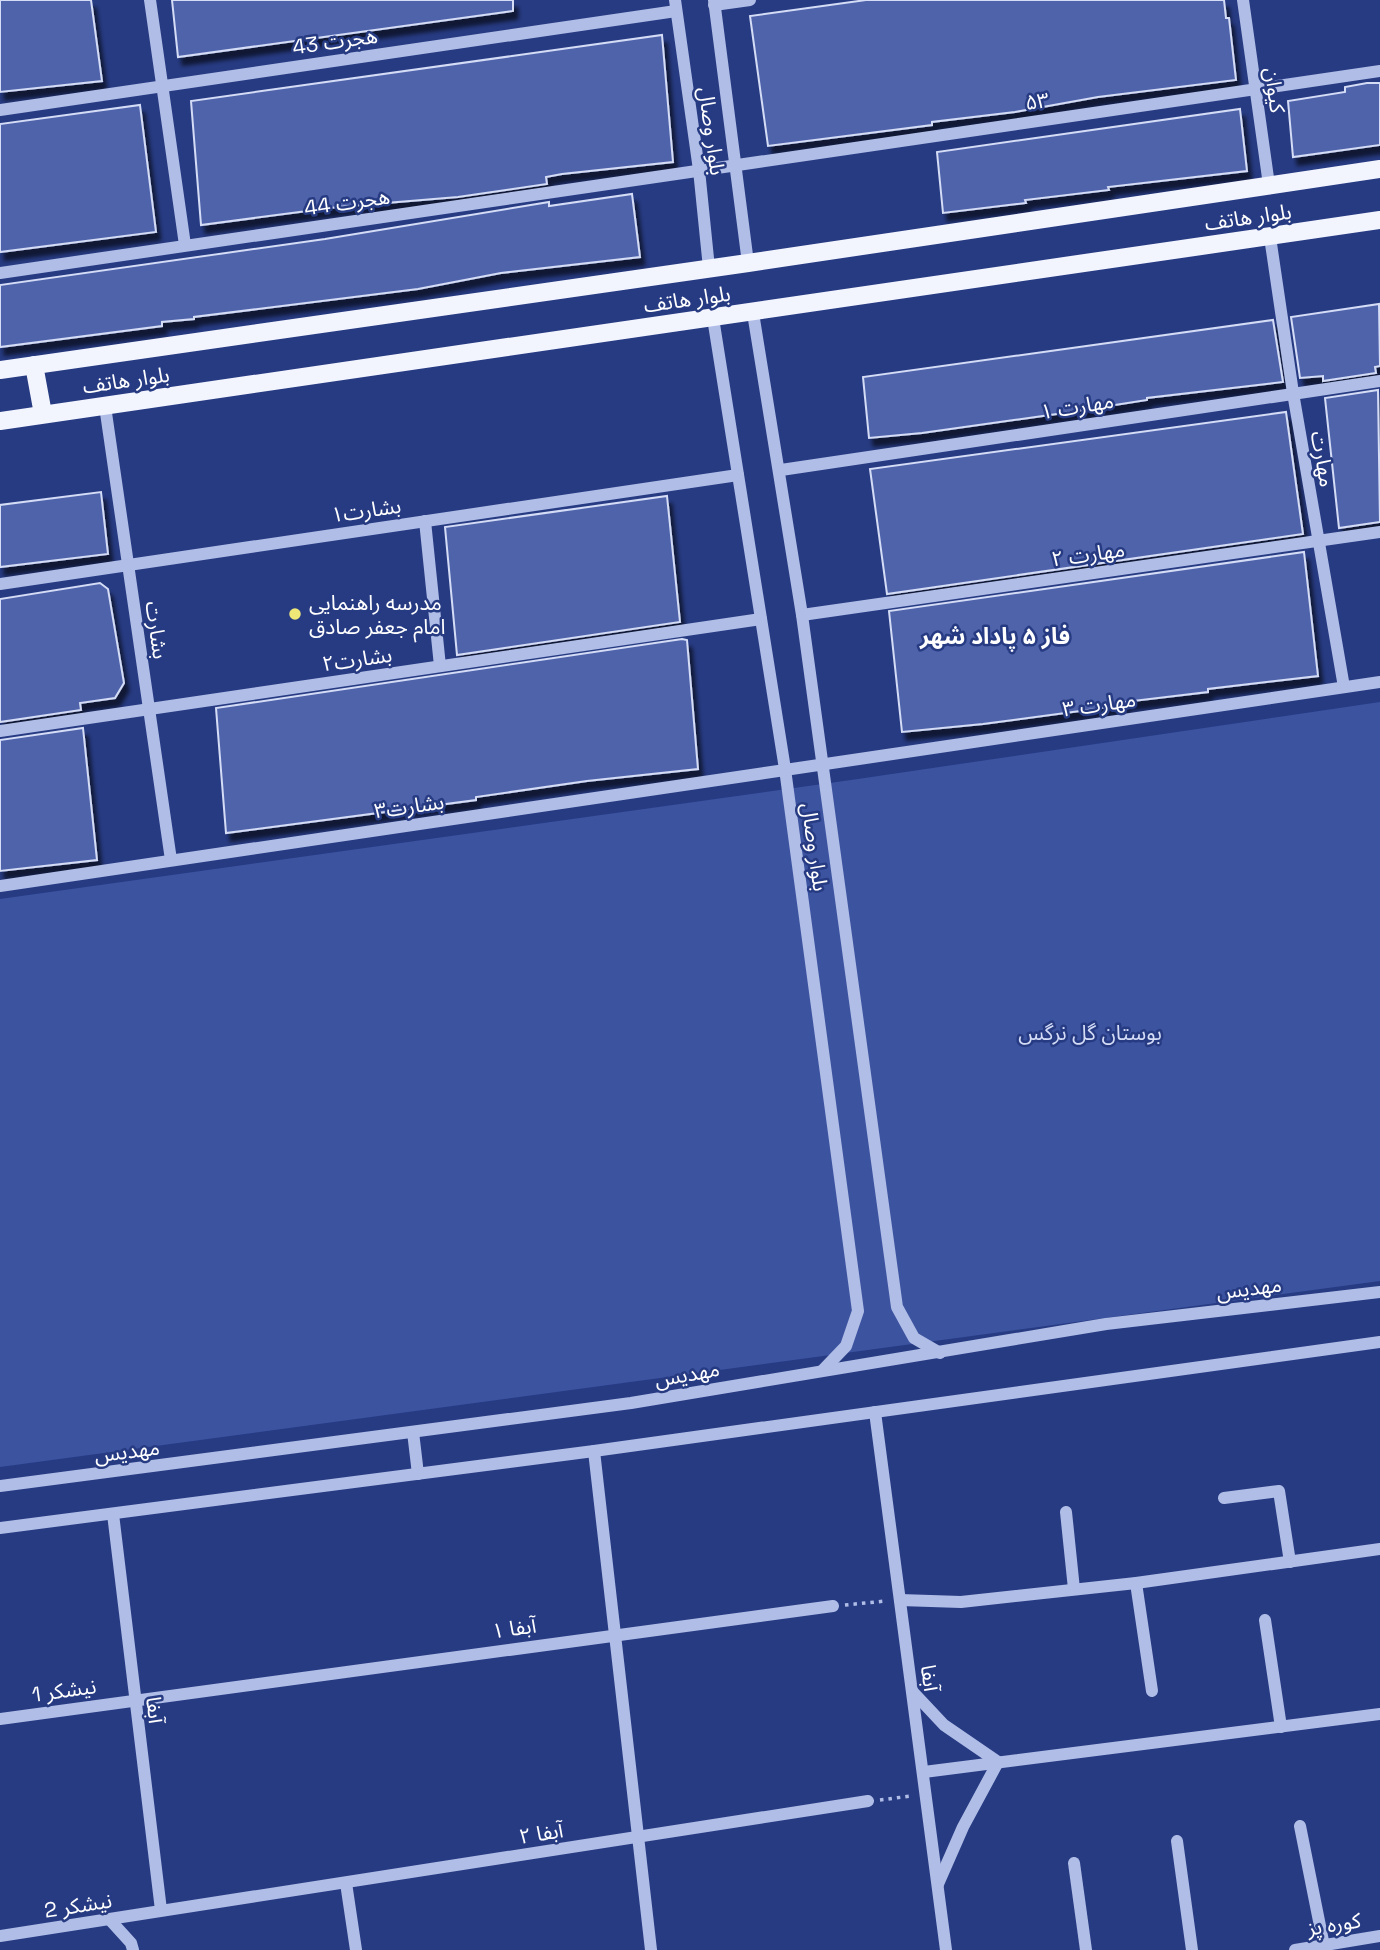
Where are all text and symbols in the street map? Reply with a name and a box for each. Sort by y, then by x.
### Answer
street label: هجرت 43 [291,22,379,60]
street label: کیوان [1258,65,1292,115]
street label: بلوار وصال [692,85,732,177]
street label: ۵۳ [1023,86,1051,116]
street label: هجرت 44 [302,183,392,221]
street label: بلوار هاتف [1203,198,1293,236]
street label: بلوار هاتف [642,280,732,318]
street label: بلوار هاتف [81,361,171,399]
street label: مهارت ۱ [1038,387,1116,425]
street label: مهارت [1305,429,1341,489]
street label: بشارت۱ [329,492,403,528]
street label: مهارت ۲ [1050,535,1126,573]
place label: مدرسه راهنمایی امام جعفر صادق [309,589,445,643]
street label: بشارت [140,599,174,661]
marker: مدرسه راهنمایی امام جعفر صادق [287,606,303,622]
district label: فاز ۵ پاداد شهر [919,621,1070,652]
street label: بشارت۲ [320,641,394,677]
street label: مهارت ۳ [1061,685,1137,723]
street label: بشارت۳ [372,788,446,824]
street label: بلوار وصال [795,801,835,893]
park label: بوستان گل نرگس [1018,1019,1162,1046]
street label: مهدیس [1215,1271,1283,1305]
street label: مهدیس [652,1355,722,1393]
street label: مهدیس [93,1434,161,1468]
street label: آبفا ۱ [490,1611,539,1644]
street label: آبفا [915,1663,945,1694]
street label: نیشکر 1 [30,1672,98,1708]
street label: آبفا [140,1695,170,1726]
street label: آبفا ۲ [517,1816,566,1850]
street label: نیشکر 2 [42,1886,114,1924]
street label: کوره پز [1304,1906,1363,1942]

